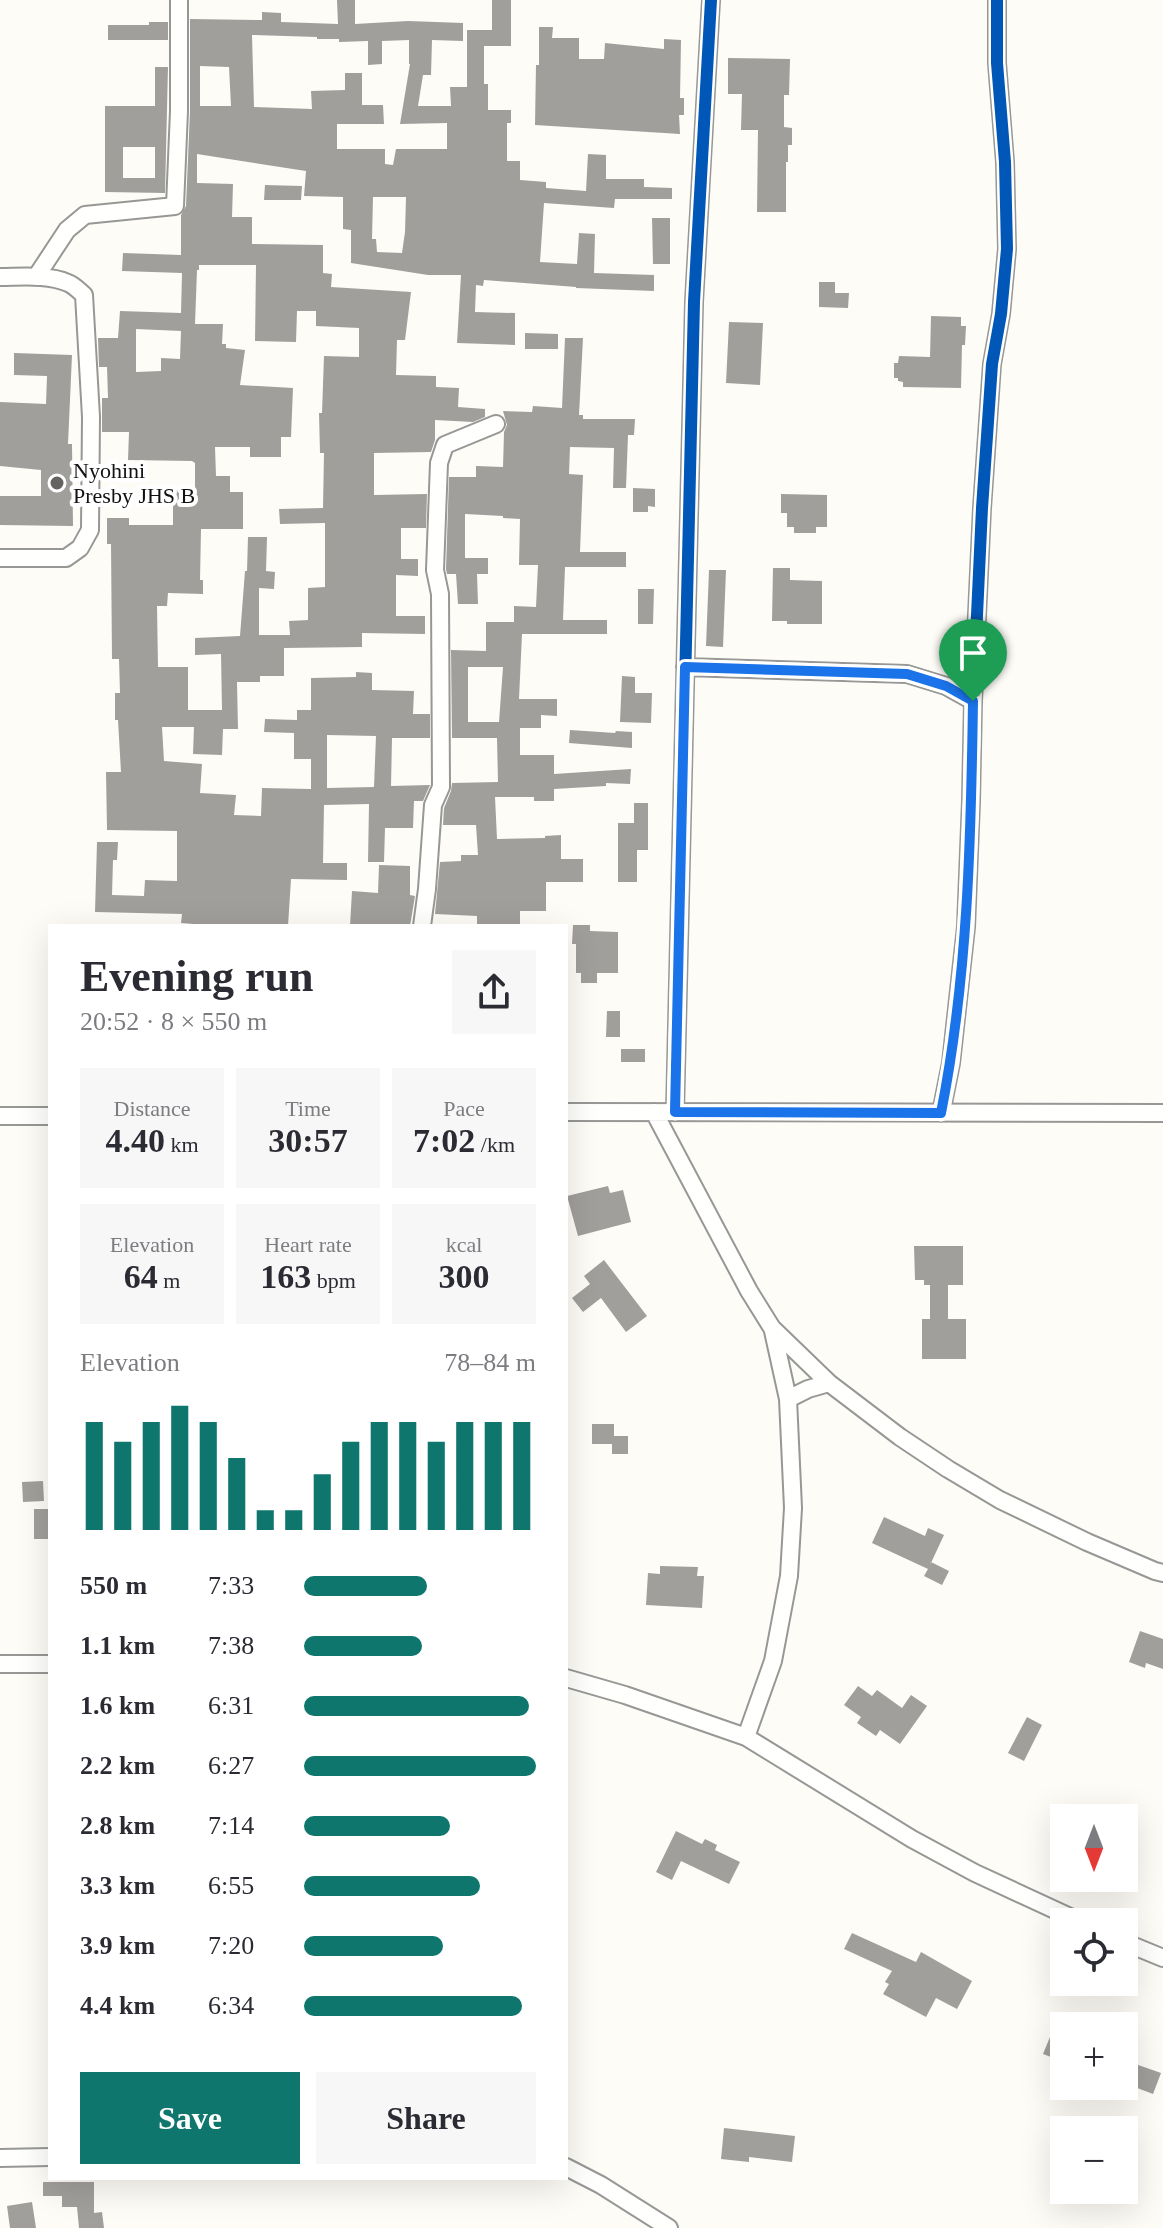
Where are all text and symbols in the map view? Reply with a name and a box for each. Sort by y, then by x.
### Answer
place label: Nyohini Presby JHS B [73,458,195,508]
marker: Nyohini Presby JHS B [48,474,66,492]
pin [939,619,1007,701]
icon: arrive [951,631,995,675]
button: share [452,950,536,1034]
text: Evening run [80,952,314,1001]
text: 20:52 · 8 × 550 m [80,1007,267,1036]
text: Distance [114,1096,190,1121]
text: Time [285,1096,331,1121]
text: Pace [443,1096,485,1121]
text: 4.40 [105,1122,165,1159]
text: 30:57 [268,1122,348,1159]
text: 7:02 [413,1122,475,1159]
text: km [165,1132,199,1157]
text: /km [475,1132,515,1157]
text: Elevation [110,1232,194,1257]
text: Heart rate [264,1232,352,1257]
text: kcal [446,1232,482,1257]
text: 64 [124,1258,158,1295]
text: 163 [260,1258,311,1295]
text: 300 [439,1258,490,1295]
text: m [158,1268,180,1293]
text: bpm [311,1268,356,1293]
text: Elevation [80,1348,180,1377]
text: 78–84 m [444,1348,536,1377]
text: 550 m [80,1571,147,1600]
text: 7:33 [208,1571,254,1600]
text: 1.1 km [80,1631,155,1660]
text: 7:38 [208,1631,254,1660]
text: 1.6 km [80,1691,155,1720]
text: 6:31 [208,1691,254,1720]
text: 2.2 km [80,1751,155,1780]
text: 6:27 [208,1751,254,1780]
north arrow [1050,1804,1138,1892]
map controls [1050,1804,1138,2204]
text: 2.8 km [80,1811,155,1840]
text: 7:14 [208,1811,254,1840]
text: 3.3 km [80,1871,155,1900]
text: 6:55 [208,1871,254,1900]
button: locate [1050,1908,1138,1996]
text: 3.9 km [80,1931,155,1960]
text: 7:20 [208,1931,254,1960]
text: 4.4 km [80,1991,155,2020]
text: 6:34 [208,1991,254,2020]
button: + [1050,2012,1138,2100]
button: Save [80,2072,300,2164]
button: Share [316,2072,536,2164]
button: − [1050,2116,1138,2204]

